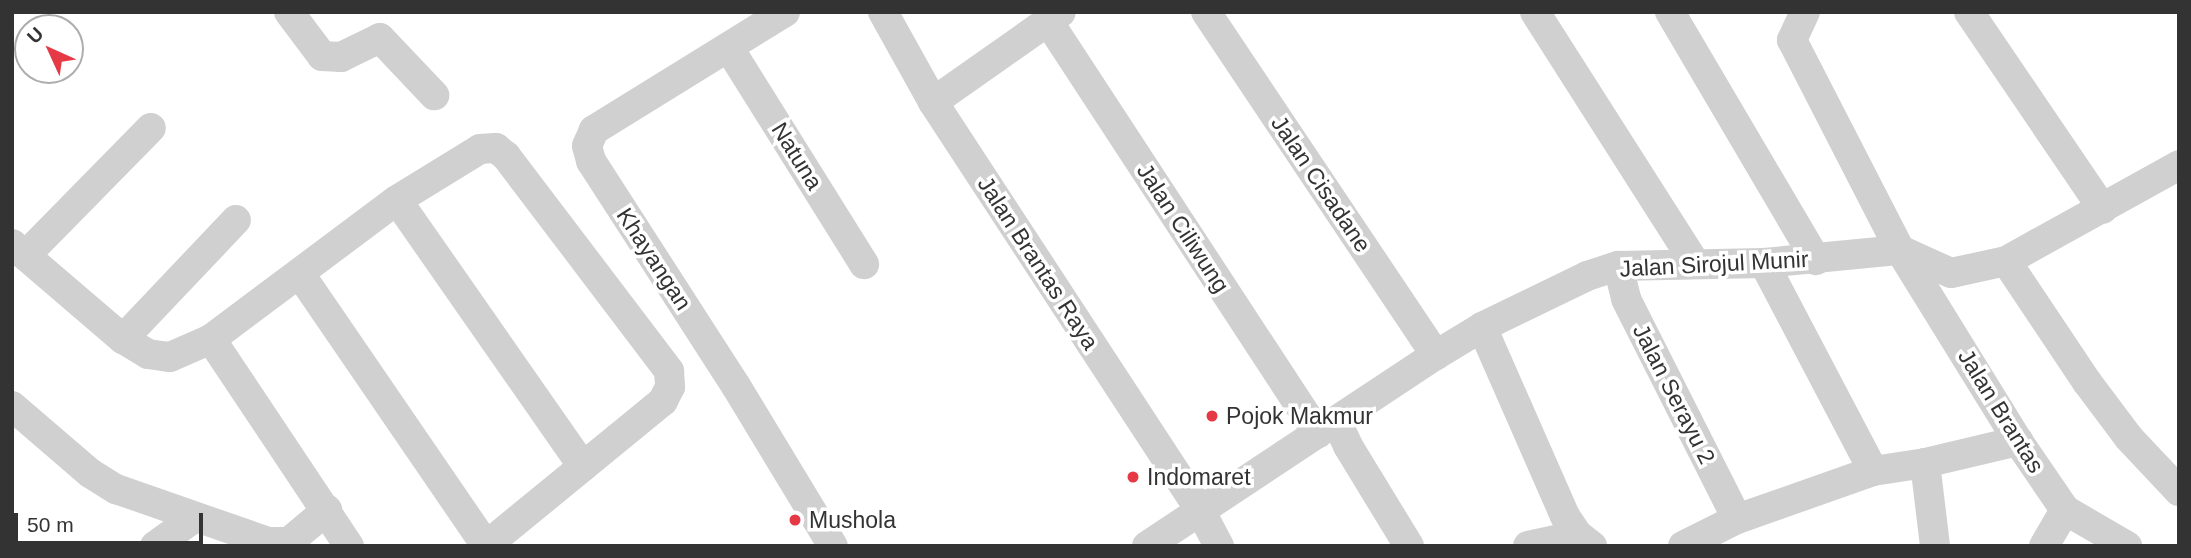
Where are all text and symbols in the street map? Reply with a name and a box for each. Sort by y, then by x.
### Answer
north arrow [14,14,84,84]
text: U [23,23,47,47]
street label: Jalan Cisadane [1265,111,1377,257]
street label: Natuna [766,117,828,195]
street label: Jalan Ciliwung [1131,158,1235,298]
street label: Jalan Brantas Raya [972,171,1104,355]
street label: Khayangan [611,203,697,315]
street label: Jalan Sirojul Munir [1619,245,1809,283]
street label: Jalan Serayu 2 [1627,319,1721,469]
street label: Jalan Brantas [1952,344,2050,478]
place label: Pojok Makmur [1226,402,1373,430]
marker: Pojok Makmur [1204,408,1220,424]
place label: Indomaret [1147,463,1251,491]
marker: Indomaret [1125,469,1141,485]
scale bar [18,498,206,542]
place label: Mushola [809,506,896,534]
marker: Mushola [787,512,803,528]
text: 50 m [27,513,74,536]

